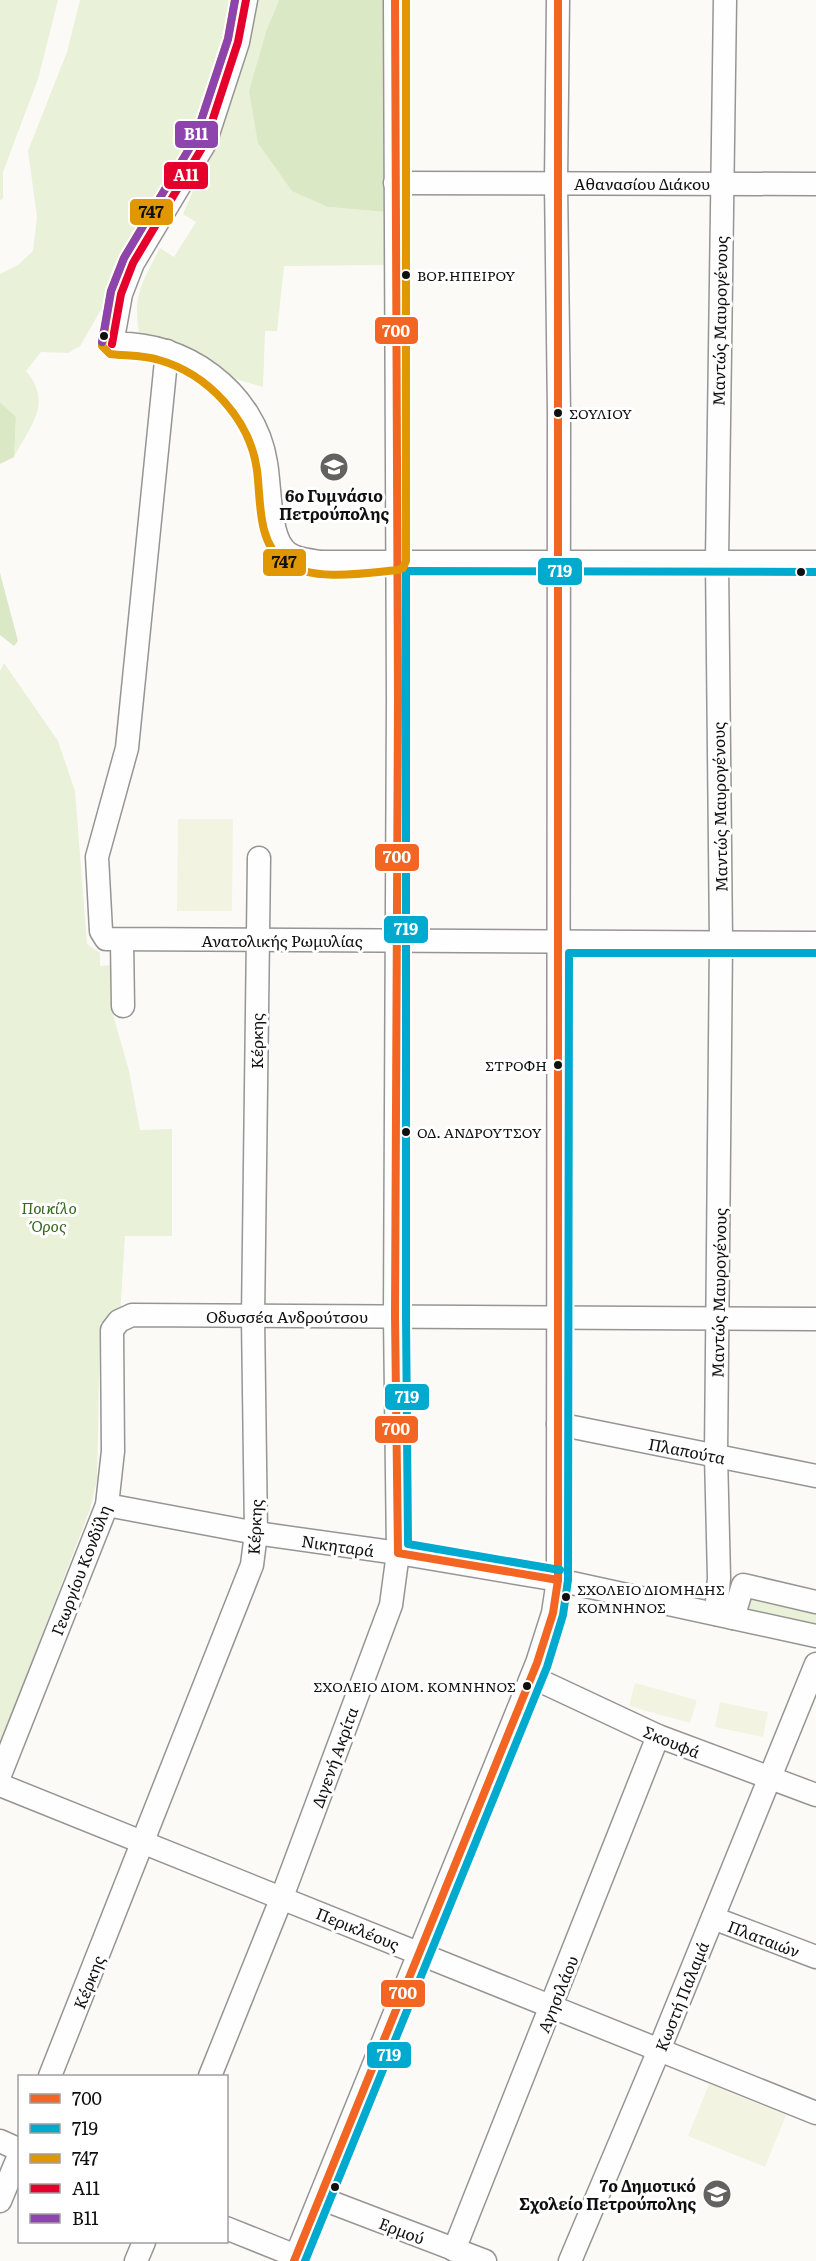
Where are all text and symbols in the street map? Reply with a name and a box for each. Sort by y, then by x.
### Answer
line badge: Β11 [174,120,219,149]
text: Β11 [184,121,209,145]
line badge: Α11 [163,161,209,190]
text: Α11 [173,162,199,186]
street label: Αθανασίου Διάκου [574,171,710,195]
line badge: 747 [129,198,174,226]
text: 747 [138,199,164,223]
street label: Μαντώς Μαυρογένους [706,236,732,406]
place label: ΒΟΡ.ΗΠΕΙΡΟΥ [417,265,515,285]
marker: ΒΟΡ.ΗΠΕΙΡΟΥ [400,269,412,281]
line badge: 700 [374,316,419,345]
text: 700 [382,318,410,342]
unlabelled marker [98,330,110,342]
place label: ΣΟΥΛΙΟΥ [569,403,632,423]
marker: ΣΟΥΛΙΟΥ [552,407,564,419]
school or university icon: 6ο Γυμνάσιο Πετρούπολης [318,451,350,483]
place label: 6ο Γυμνάσιο Πετρούπολης [279,483,389,525]
line badge: 747 [262,548,307,577]
text: 747 [271,549,297,573]
line badge: 719 [537,557,583,586]
text: 719 [548,558,572,582]
unlabelled marker [795,566,807,578]
street label: Μαντώς Μαυρογένους [706,722,732,892]
line badge: 700 [374,843,420,872]
text: 700 [383,844,411,868]
line badge: 719 [383,915,429,944]
text: 719 [394,916,418,940]
street label: Ανατολικής Ρωμυλίας [201,928,363,952]
street label: Κέρκης [244,1013,268,1069]
place label: ΣΤΡΟΦΗ [485,1055,547,1075]
marker: ΣΤΡΟΦΗ [552,1059,564,1071]
place label: ΟΔ. ΑΝΔΡΟΥΤΣΟΥ [417,1122,542,1142]
marker: ΟΔ. ΑΝΔΡΟΥΤΣΟΥ [400,1126,412,1138]
park label: Ποικίλο Όρος [21,1195,77,1237]
street label: Μαντώς Μαυρογένους [705,1208,731,1378]
street label: Οδυσσέα Ανδρούτσου [206,1304,368,1328]
line badge: 719 [384,1383,430,1411]
text: 719 [395,1384,419,1408]
line badge: 700 [374,1415,419,1444]
text: 700 [382,1416,410,1440]
street label: Πλαπούτα [646,1431,728,1469]
street label: Κέρκης [241,1498,267,1556]
street label: Γεωργίου Κονδύλη [44,1501,116,1639]
street label: Νικηταρά [300,1528,376,1562]
place label: ΣΧΟΛΕΙΟ ΔΙΟΜΗΔΗΣ ΚΟΜΝΗΝΟΣ [577,1579,725,1617]
marker: ΣΧΟΛΕΙΟ ΔΙΟΜΗΔΗΣ ΚΟΜΝΗΝΟΣ [560,1591,572,1603]
place label: ΣΧΟΛΕΙΟ ΔΙΟΜ. ΚΟΜΝΗΝΟΣ [313,1676,516,1696]
marker: ΣΧΟΛΕΙΟ ΔΙΟΜ. ΚΟΜΝΗΝΟΣ [521,1680,533,1692]
street label: Διγενή Ακρίτα [305,1703,363,1811]
street label: Σκουφά [640,1719,704,1763]
street label: Περικλέους [313,1900,403,1956]
street label: Πλαταιών [724,1913,804,1963]
street label: Κωστή Παλαμά [648,1937,714,2055]
street label: Κέρκης [66,1952,110,2012]
street label: Αγησιλάου [531,1952,583,2036]
line badge: 700 [380,1979,426,2008]
text: 700 [389,1980,417,2004]
line badge: 719 [366,2041,412,2069]
text: 719 [377,2042,401,2066]
legend [18,2075,228,2243]
text: 700 [72,2084,102,2111]
text: 719 [72,2114,98,2141]
text: 747 [72,2144,98,2171]
place label: 7ο Δημοτικό Σχολείο Πετρούπολης [519,2173,696,2215]
text: Α11 [72,2174,100,2201]
school or university icon: 7ο Δημοτικό Σχολείο Πετρούπολης [701,2178,733,2210]
unlabelled marker [329,2181,341,2193]
text: Β11 [72,2204,99,2231]
street label: Ερμού [376,2210,428,2250]

